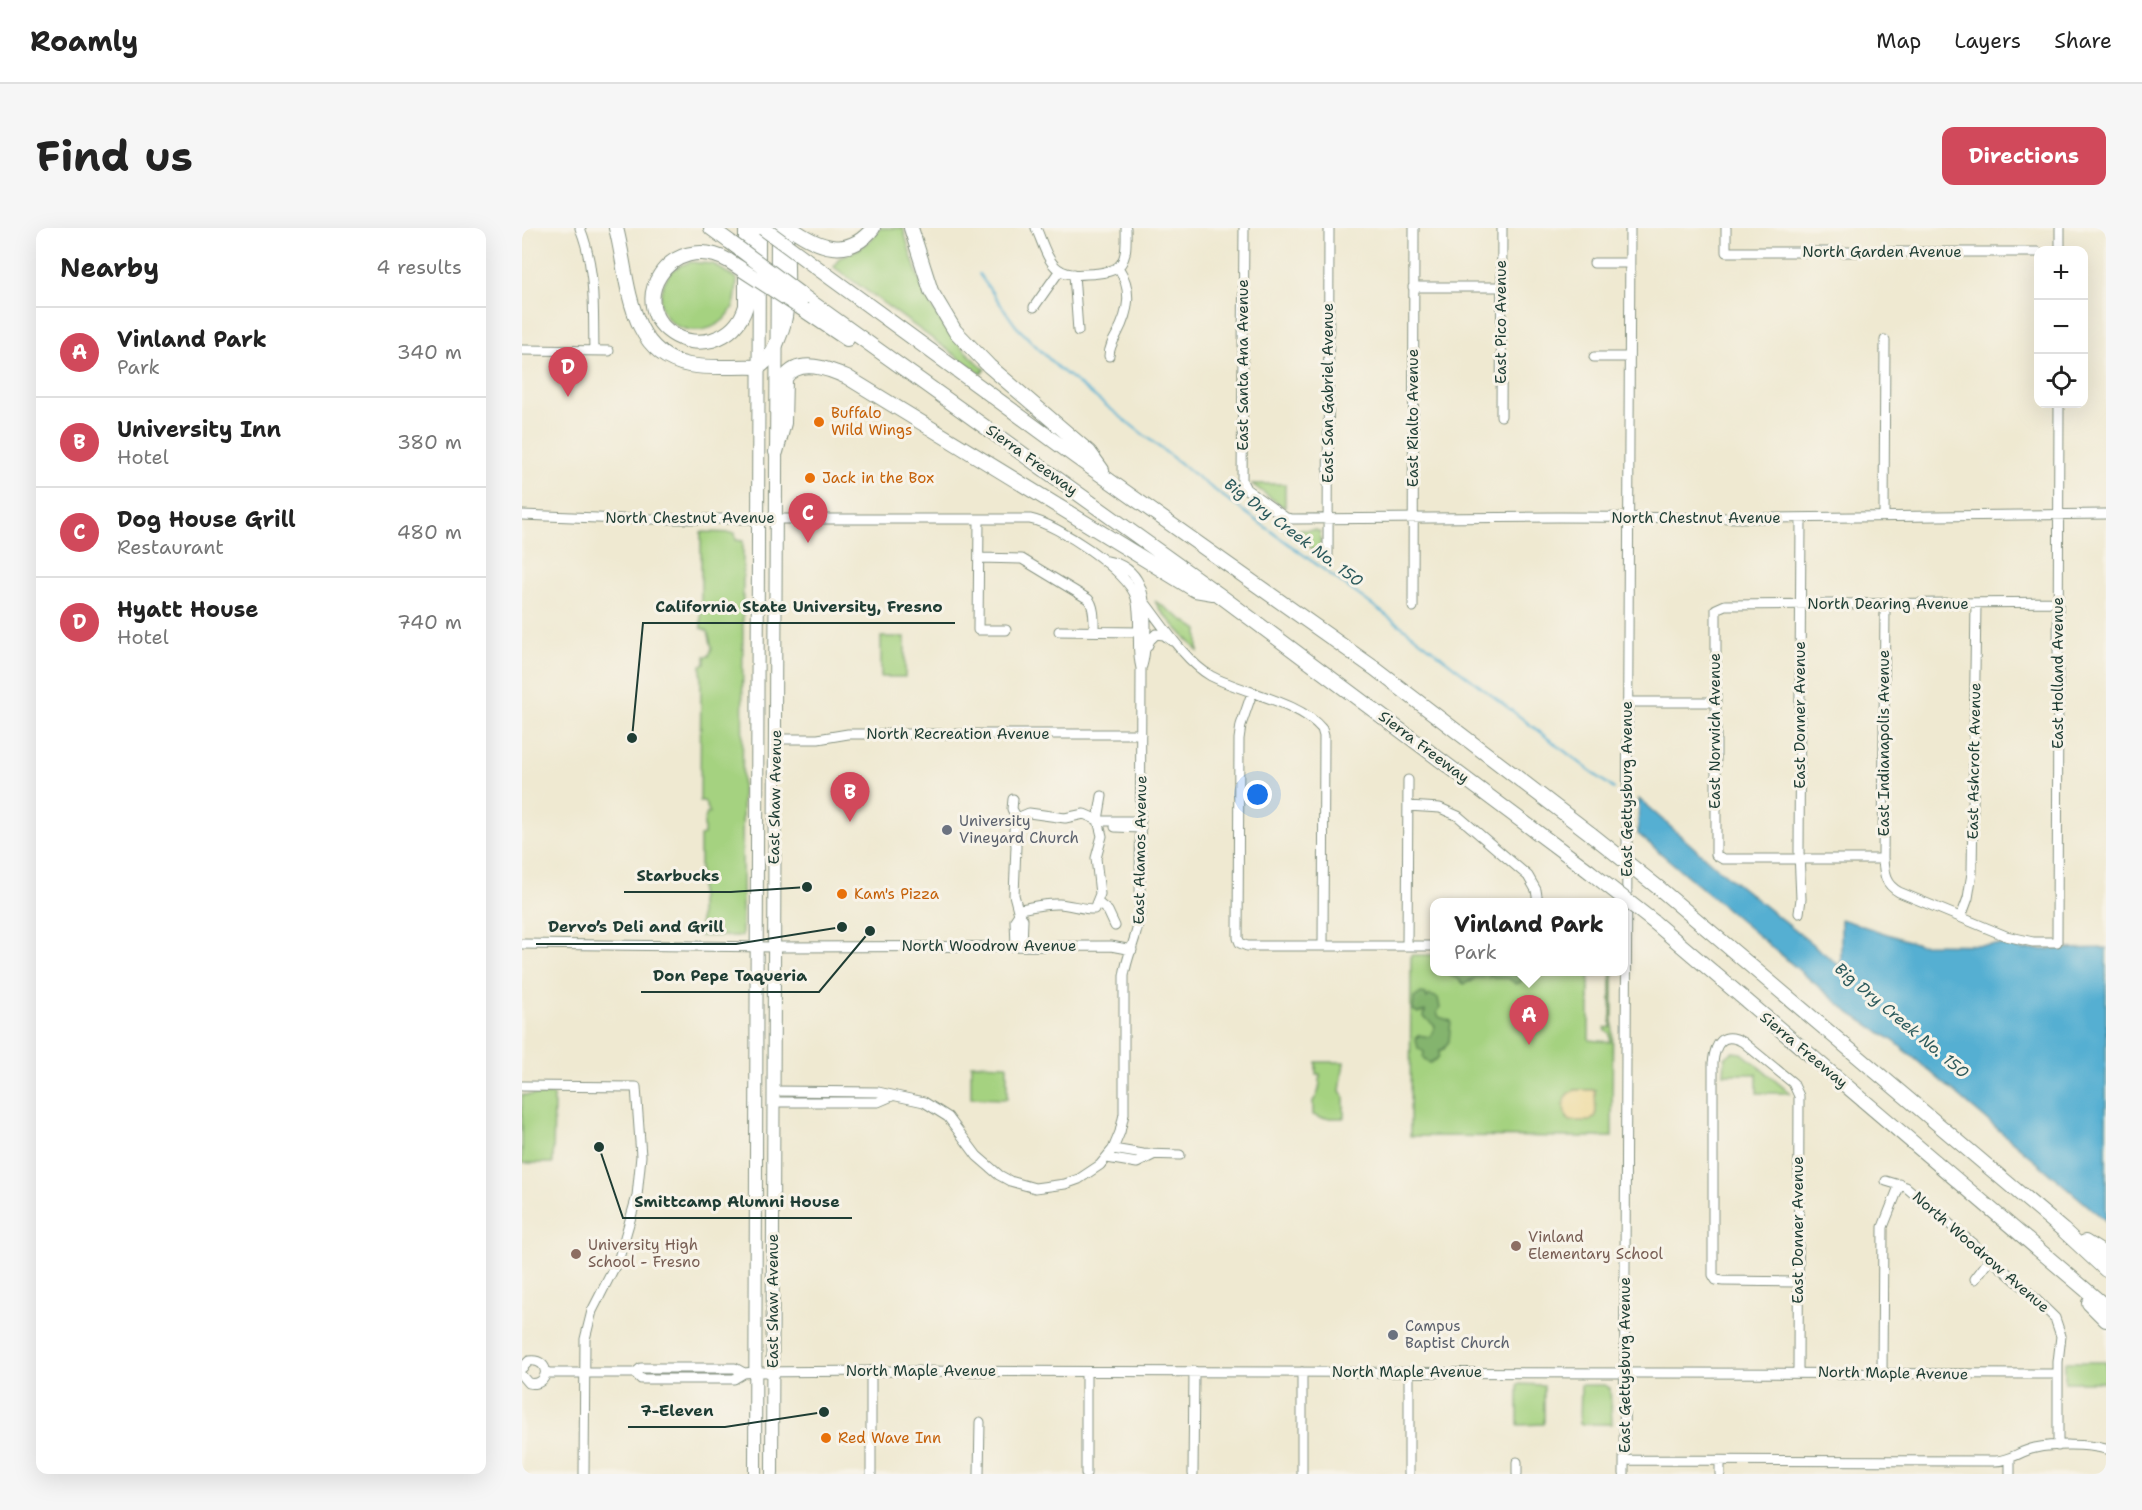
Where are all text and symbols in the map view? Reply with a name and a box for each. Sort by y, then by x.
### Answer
text: Roamly [30,22,138,60]
text: Map [1876,27,1921,55]
text: Layers [1954,27,2021,55]
text: Share [2054,27,2112,55]
button: Directions [1942,127,2106,185]
text: Find us [36,128,193,184]
street label: North Garden Avenue [1802,242,1962,262]
map controls [2034,246,2088,408]
button: + [2034,246,2088,300]
text: Nearby [60,250,159,285]
text: 4 results [376,254,462,280]
street label: East Pico Avenue [1491,260,1511,384]
street label: East Santa Ana Avenue [1233,279,1253,451]
button: − [2034,300,2088,354]
street label: East San Gabriel Avenue [1318,303,1338,483]
text: Vinland Park [117,325,267,354]
text: A [72,339,87,365]
text: 340 m [397,339,462,365]
pin: D [548,348,588,397]
street label: East Rialto Avenue [1403,349,1423,487]
text: Park [117,354,160,380]
button: locate [2034,354,2088,408]
place label: Buffalo Wild Wings [831,403,912,440]
text: University Inn [117,415,281,444]
marker: Buffalo Wild Wings [812,415,826,429]
street label: Sierra Freeway [982,420,1082,500]
text: B [73,429,86,455]
text: 380 m [397,429,462,455]
text: Hotel [117,444,169,470]
place label: Jack in the Box [822,468,934,488]
marker: Jack in the Box [803,471,817,485]
water label: Big Dry Creek No. 150 [1220,473,1367,592]
pin: C [788,494,828,543]
text: Dog House Grill [117,505,296,534]
street label: North Chestnut Avenue [605,508,775,528]
street label: North Chestnut Avenue [1611,508,1781,528]
text: C [73,519,86,545]
text: 480 m [397,519,462,545]
text: Restaurant [117,534,224,560]
callout: California State University, Fresno [643,589,955,623]
street label: North Dearing Avenue [1807,594,1969,614]
text: Hyatt House [117,595,259,624]
text: California State University, Fresno [655,596,943,617]
street label: East Holland Avenue [2048,597,2068,749]
text: D [72,609,87,635]
text: 740 m [397,609,462,635]
text: Hotel [117,624,169,650]
street label: East Donner Avenue [1790,641,1810,789]
street label: East Indianapolis Avenue [1874,650,1894,836]
street label: East Norwich Avenue [1705,653,1725,809]
street label: East Ashcroft Avenue [1963,682,1985,840]
street label: East Gettysburg Avenue [1617,701,1637,877]
street label: Sierra Freeway [1375,706,1473,788]
street label: North Recreation Avenue [866,724,1050,744]
street label: East Shaw Avenue [764,730,786,864]
pin: B [830,772,870,822]
street label: East Alamos Avenue [1129,775,1151,925]
your location [1243,780,1272,809]
place label: University Vineyard Church [959,811,1079,848]
marker: University Vineyard Church [940,823,954,837]
callout: Starbucks [624,858,731,892]
text: Starbucks [636,865,720,886]
place label: Kam's Pizza [854,884,940,904]
marker: Kam's Pizza [835,887,849,901]
popup [1430,898,1628,976]
callout: Dervo’s Deli and Grill [536,910,736,944]
text: Vinland Park [1454,910,1604,939]
text: Dervo’s Deli and Grill [548,916,725,937]
street label: North Woodrow Avenue [901,936,1077,956]
text: Park [1454,939,1497,965]
callout: Don Pepe Taqueria [641,958,819,992]
water label: Big Dry Creek No. 150 [1830,958,1973,1083]
text: Don Pepe Taqueria [653,965,807,986]
pin: A [1510,996,1548,1045]
street label: Sierra Freeway [1756,1007,1852,1093]
street label: East Donner Avenue [1788,1156,1808,1304]
callout: Smittcamp Alumni House [623,1184,852,1218]
street label: North Woodrow Avenue [1908,1187,2054,1317]
text: Smittcamp Alumni House [634,1191,840,1212]
place label: Vinland Elementary School [1528,1227,1664,1264]
street label: East Shaw Avenue [763,1234,783,1368]
place label: University High School - Fresno [588,1235,700,1272]
marker: Vinland Elementary School [1509,1239,1523,1253]
marker: University High School - Fresno [569,1247,583,1261]
street label: East Gettysburg Avenue [1615,1277,1635,1453]
place label: Campus Baptist Church [1405,1316,1510,1353]
marker: Campus Baptist Church [1386,1328,1400,1342]
street label: North Maple Avenue [846,1361,996,1381]
street label: North Maple Avenue [1332,1362,1482,1382]
street label: North Maple Avenue [1818,1362,1968,1384]
callout: 7-Eleven [628,1393,725,1427]
text: 7-Eleven [640,1400,714,1421]
place label: Red Wave Inn [838,1428,941,1448]
marker: Red Wave Inn [819,1431,833,1445]

